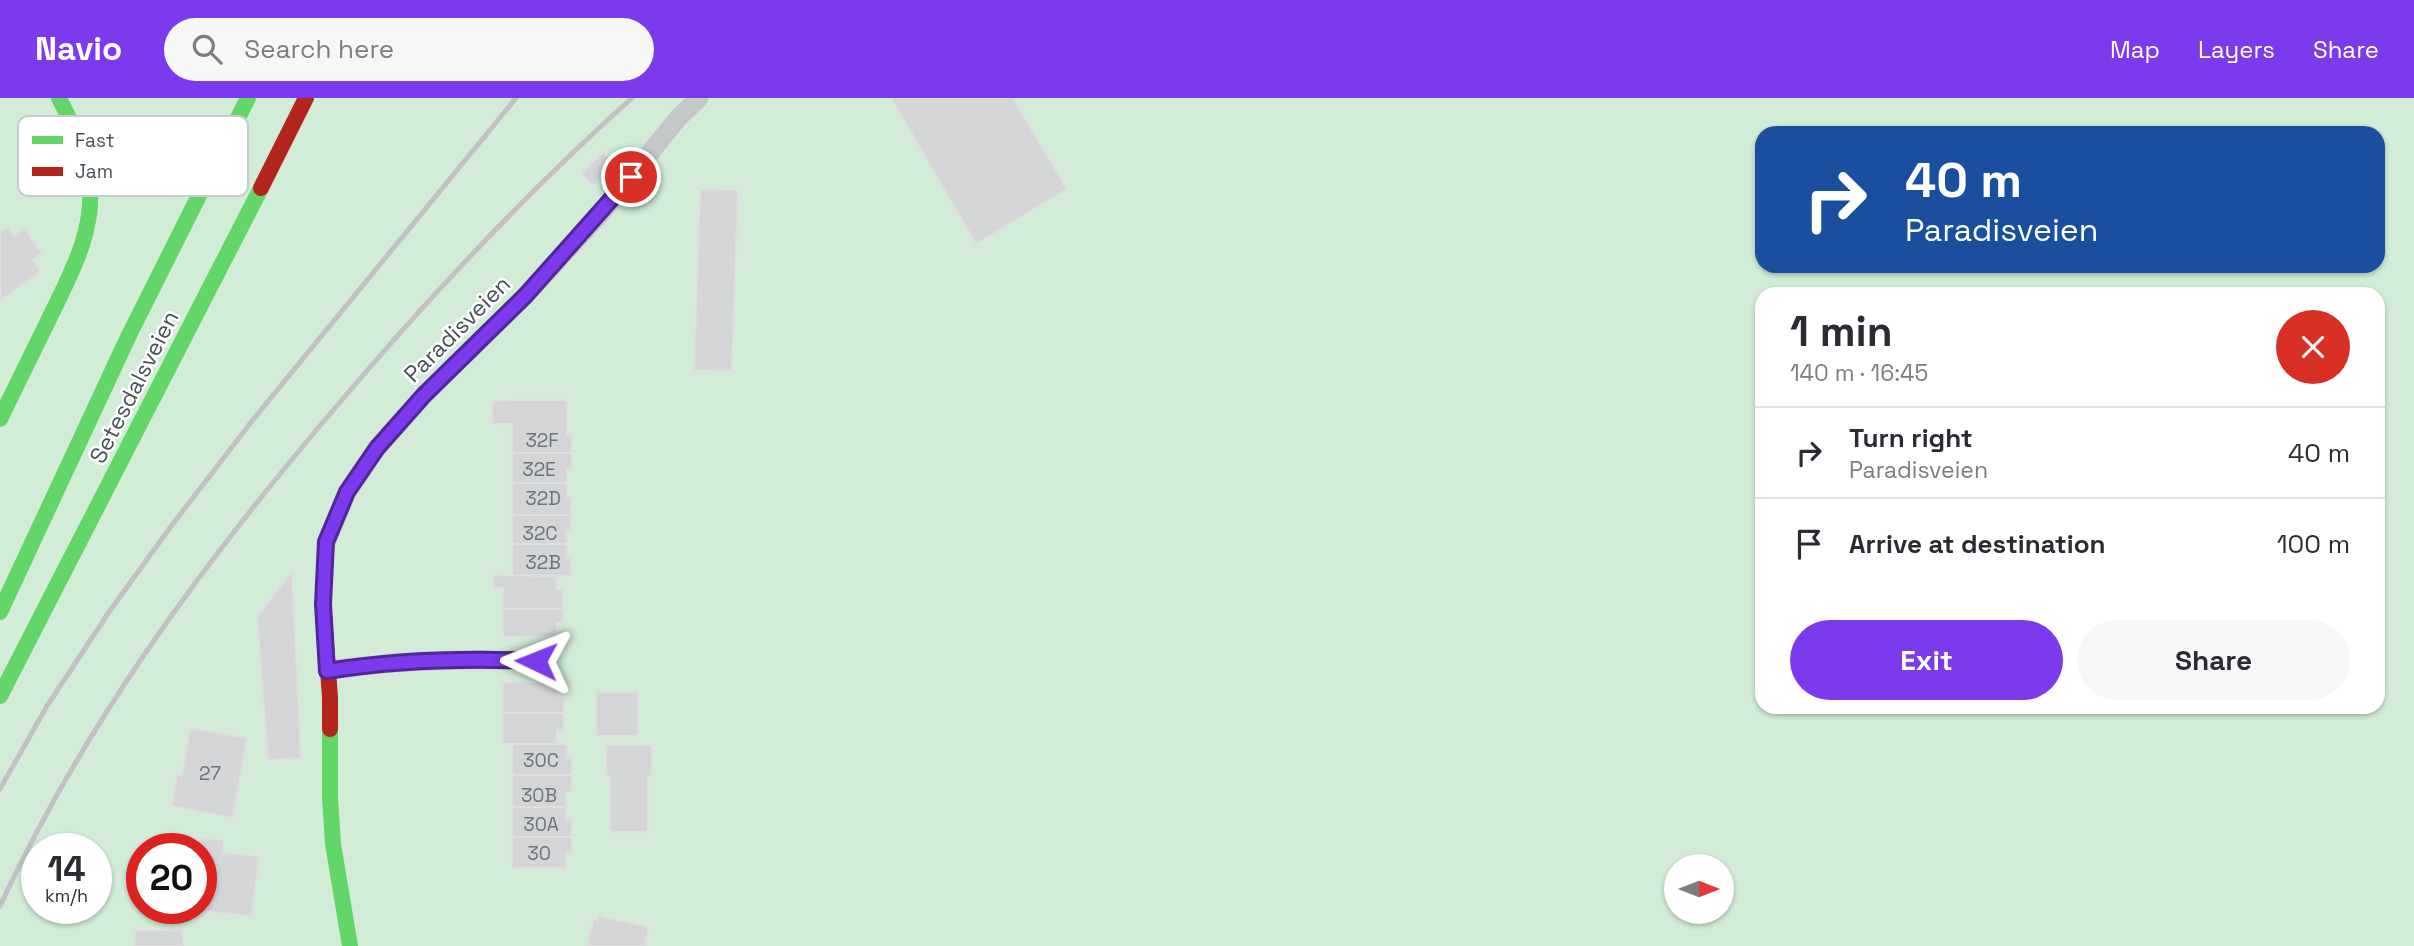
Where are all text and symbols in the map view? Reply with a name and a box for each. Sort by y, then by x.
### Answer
search box [164,18,654,81]
text: Navio [35,28,122,70]
icon: search [188,30,226,68]
text: Search here [244,32,394,66]
text: Map [2110,34,2160,65]
text: Layers [2198,34,2275,65]
text: Share [2313,34,2379,65]
legend [18,116,248,196]
text: Fast [75,128,115,153]
pin [601,147,661,207]
text: 40 m [1905,149,2022,211]
icon: right [1790,154,1881,245]
icon: arrive [612,158,650,196]
text: Jam [75,159,113,184]
text: Paradisveien [1905,210,2098,250]
street label: Paradisveien [397,269,517,389]
text: 1 min [1790,305,1893,358]
street label: Setesdalsveien [83,306,185,468]
button: close [2276,310,2350,384]
text: 140 m · 16:45 [1790,358,1928,388]
text: Turn right [1849,421,1973,455]
house number: 32F [525,428,559,453]
icon: right [1790,434,1828,472]
text: 40 m [2288,436,2350,470]
text: Paradisveien [1849,455,1988,485]
house number: 32E [522,457,556,482]
house number: 32D [525,486,561,511]
house number: 32C [522,521,558,546]
icon: arrive [1790,525,1828,563]
text: Arrive at destination [1849,527,2106,561]
text: 100 m [2277,527,2350,561]
house number: 32B [525,550,561,575]
button: Exit [1790,620,2063,700]
button: Share [2077,620,2350,700]
position arrow [499,624,573,698]
house number: 30C [523,748,559,773]
house number: 27 [199,761,221,786]
house number: 30B [521,783,557,808]
house number: 30A [523,812,559,837]
speed limit sign: 20 [126,833,217,924]
house number: 30 [527,841,551,866]
text: 14 [47,847,86,891]
north arrow [1664,854,1734,924]
map controls [1664,854,1734,924]
text: km/h [45,884,88,907]

